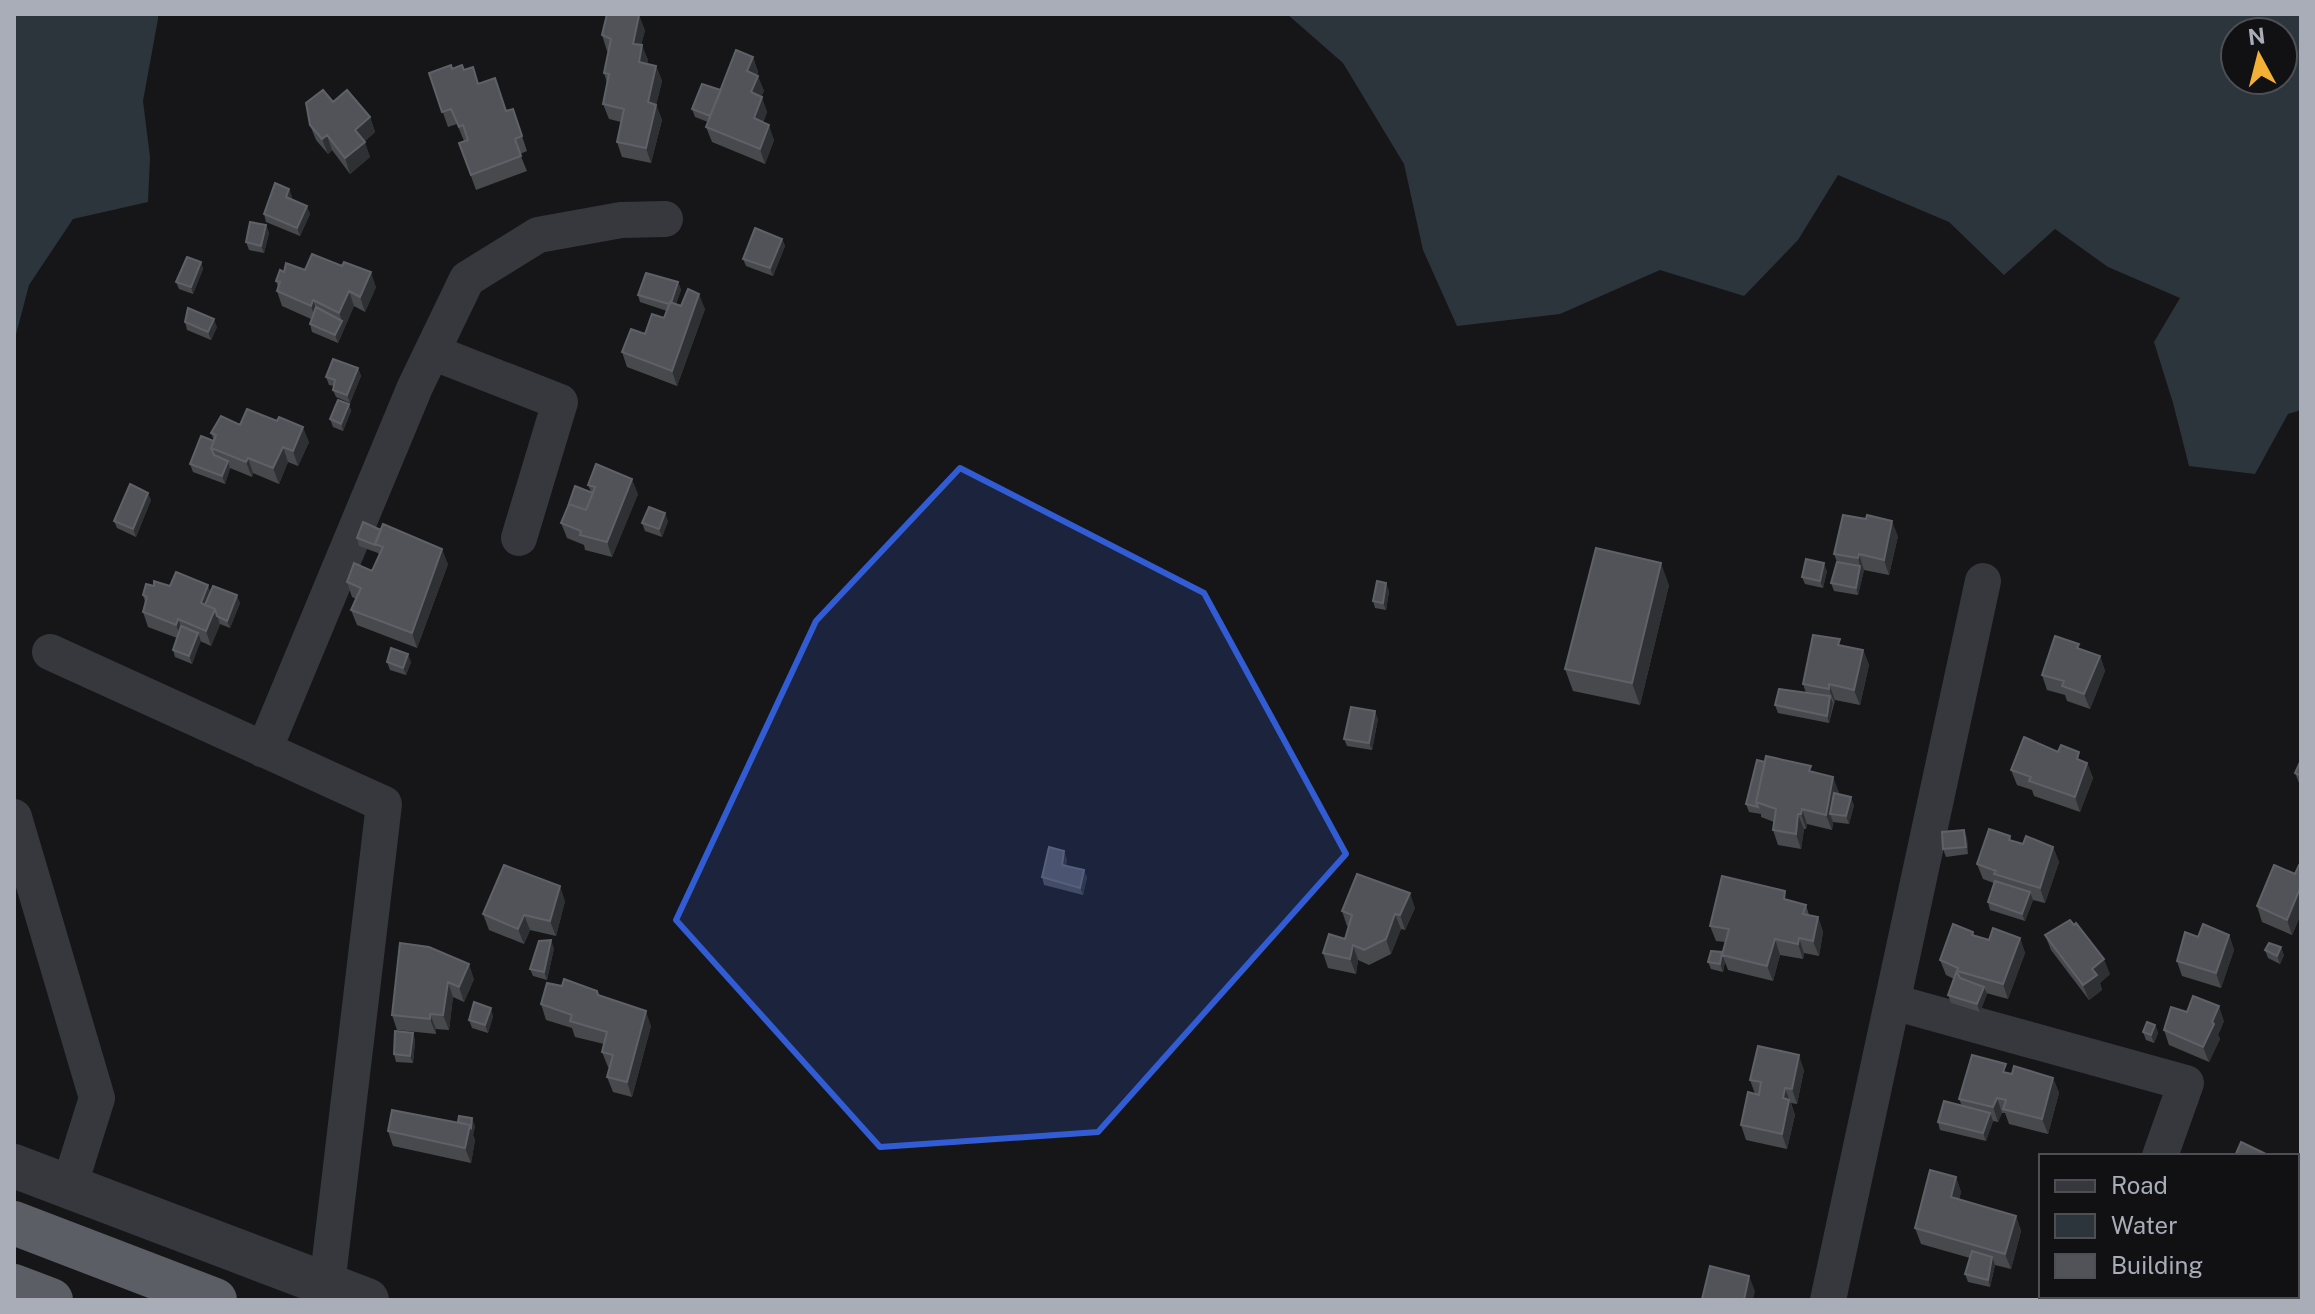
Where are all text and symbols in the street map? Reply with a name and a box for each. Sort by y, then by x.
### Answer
north arrow [2219,16,2299,96]
text: N [2246,22,2267,50]
legend [2039,1154,2299,1298]
text: Road [2111,1171,2168,1199]
text: Water [2111,1211,2178,1239]
text: Building [2111,1251,2203,1279]

